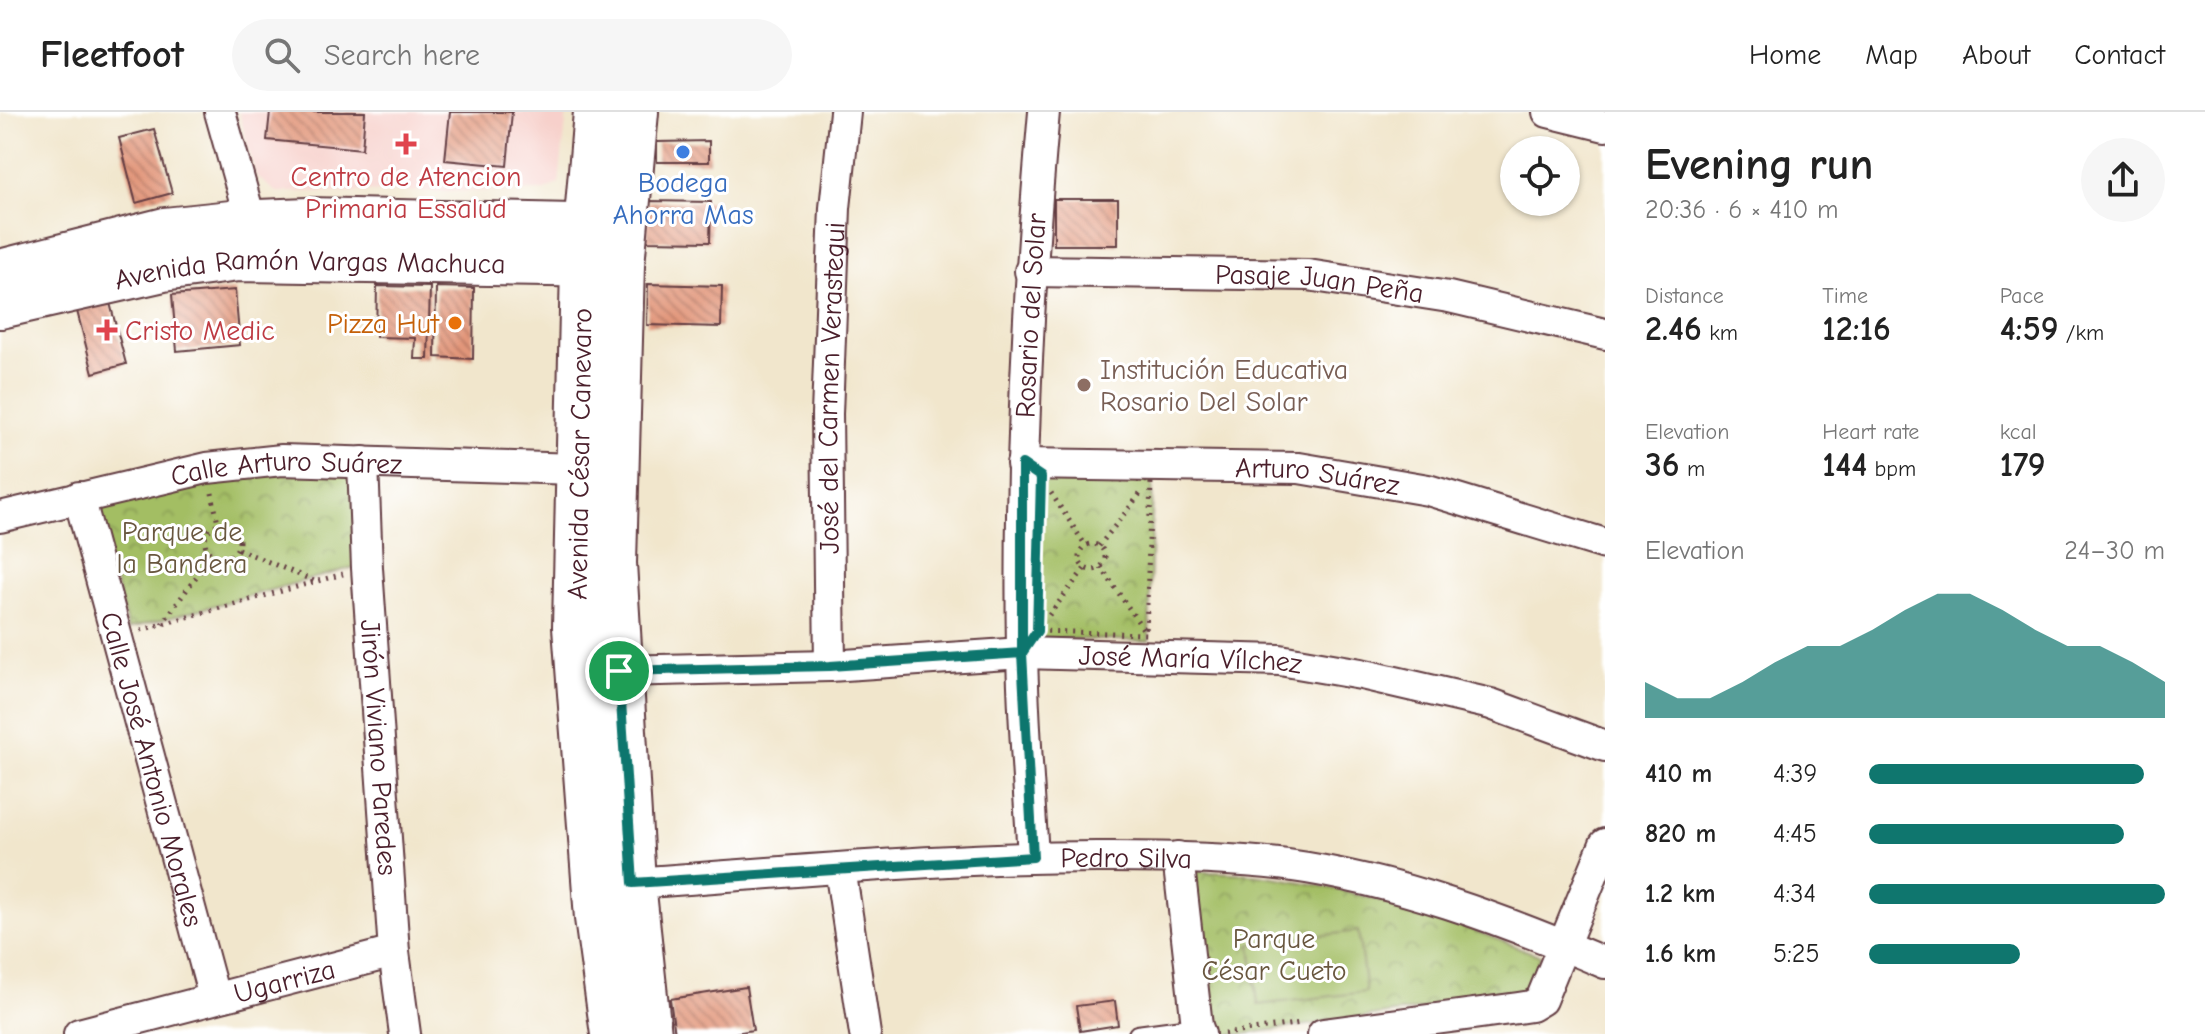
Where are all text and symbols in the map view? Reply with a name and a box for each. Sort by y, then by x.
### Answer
search box [232,19,792,91]
text: Fleetfoot [40,33,184,77]
icon: search [260,33,304,77]
text: Search here [324,38,480,73]
text: Home [1749,39,1821,71]
text: Map [1865,39,1918,71]
text: About [1962,39,2030,71]
text: Contact [2074,39,2165,71]
marker: Centro de Atencion Primaria Essalud [395,133,417,155]
map controls [1500,136,1580,216]
button: locate [1500,136,1580,216]
button: share [2081,138,2165,222]
text: Evening run [1645,139,1873,190]
marker: Bodega Ahorra Mas [674,143,692,161]
place label: Centro de Atencion Primaria Essalud [291,161,521,225]
place label: Bodega Ahorra Mas [612,167,754,231]
text: 20:36 · 6 × 410 m [1645,195,1838,225]
street label: Rosario del Solar [1009,212,1053,419]
street label: José del Carmen Verastegui [812,221,851,554]
street label: Avenida Ramón Vargas Machuca [111,244,506,297]
street label: Pasaje Juan Peña [1215,259,1426,310]
text: Distance [1645,283,1724,309]
text: Time [1822,283,1868,309]
text: Pace [2000,283,2044,309]
place label: Pizza Hut [327,308,440,340]
street label: Avenida César Canevaro [561,308,599,600]
text: 2.46 [1645,309,1702,349]
text: 12:16 [1822,309,1891,349]
text: 4:59 [2000,309,2058,349]
marker: Pizza Hut [446,314,464,332]
place label: Cristo Medic [125,315,275,347]
marker: Cristo Medic [96,319,118,341]
text: km [1702,320,1738,346]
text: /km [2058,320,2104,346]
place label: Institución Educativa Rosario Del Solar [1100,354,1348,418]
marker: Institución Educativa Rosario Del Solar [1075,376,1093,394]
text: Elevation [1645,419,1729,445]
text: Heart rate [1822,419,1919,445]
text: kcal [2000,419,2037,445]
street label: Calle Arturo Suárez [167,445,403,493]
text: 36 [1645,445,1680,485]
text: 144 [1822,445,1867,485]
text: 179 [2000,445,2045,485]
street label: Arturo Suárez [1235,452,1402,502]
text: m [1680,456,1705,482]
text: bpm [1867,456,1916,482]
park label: Parque de la Bandera [116,516,248,580]
text: Elevation [1645,536,1745,566]
text: 24–30 m [2064,536,2165,566]
street label: Calle José Antonio Morales [94,609,209,930]
street label: Jirón Viviano Paredes [354,618,404,877]
pin [585,637,653,705]
street label: José María Vílchez [1078,640,1305,681]
icon: arrive [597,649,641,693]
text: 410 m [1645,759,1712,789]
text: 4:39 [1773,759,1817,789]
text: 820 m [1645,819,1716,849]
text: 4:45 [1773,819,1817,849]
street label: Pedro Silva [1060,842,1192,875]
text: 1.2 km [1645,879,1716,909]
text: 4:34 [1773,879,1816,909]
park label: Parque César Cueto [1201,923,1347,987]
text: 1.6 km [1645,939,1716,969]
text: 5:25 [1773,939,1820,969]
street label: Ugarriza [230,953,338,1010]

